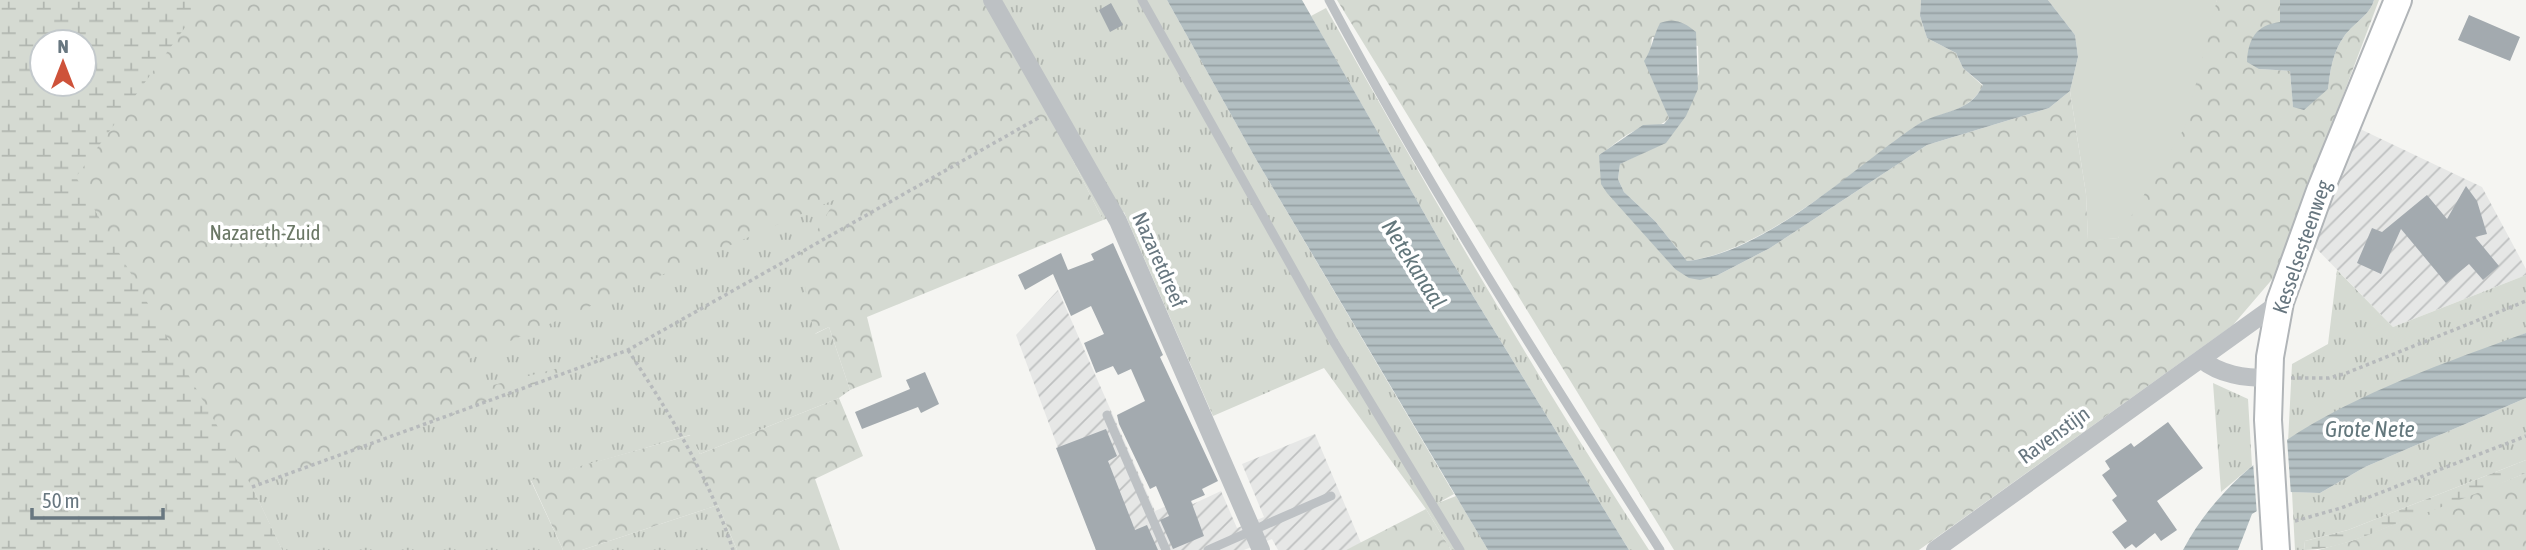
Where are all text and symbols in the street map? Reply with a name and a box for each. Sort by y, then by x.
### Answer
north arrow [28,28,98,98]
text: N [57,35,69,57]
street label: Kesselsesteenweg [2267,177,2335,317]
street label: Nazaretdreef [1128,208,1192,311]
water label: Netekanaal [1377,215,1451,313]
park label: Nazareth-Zuid [209,220,321,244]
street label: Ravenstijn [2013,400,2094,468]
water label: Grote Nete [2325,416,2415,442]
scale bar [32,476,163,520]
text: 50 m [42,488,80,512]

